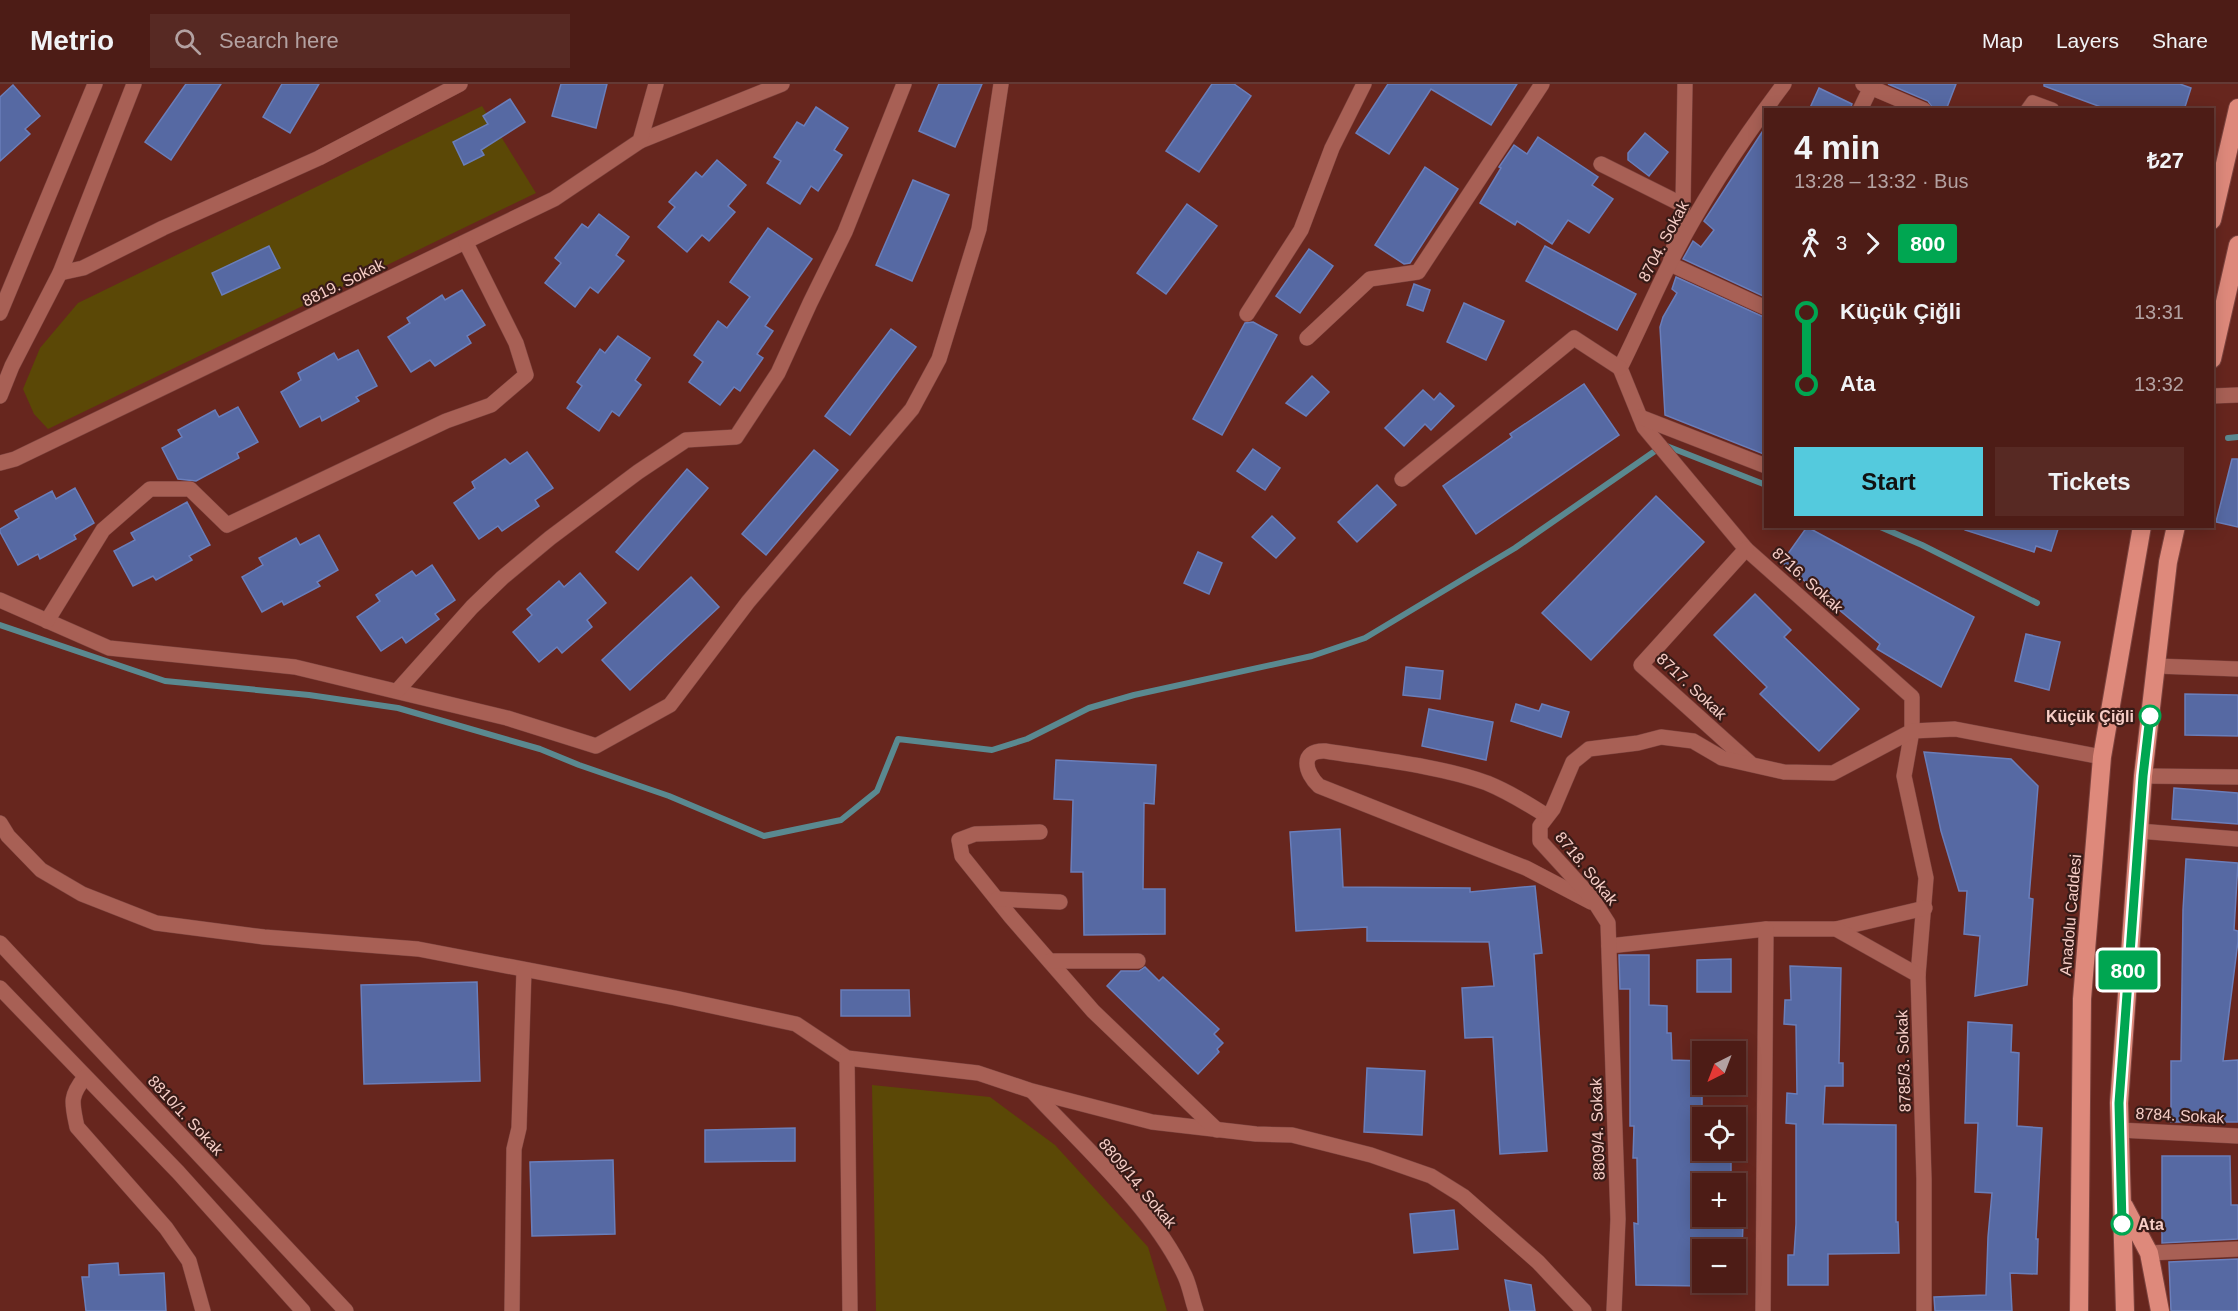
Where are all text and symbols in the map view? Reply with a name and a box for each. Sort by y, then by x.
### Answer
search box [150,14,570,68]
text: Metrio [30,25,114,56]
icon: search [171,25,204,58]
text: Search here [219,28,339,53]
text: Map [1982,29,2023,52]
text: Layers [2056,29,2119,52]
text: Share [2152,29,2208,52]
text: 4 min [1794,129,1880,166]
text: ₺27 [2147,148,2184,173]
text: 13:28 – 13:32 · Bus [1794,170,1969,192]
street label: 8704. Sokak [1635,197,1692,284]
icon: walk [1794,227,1827,260]
icon: forward [1856,227,1889,260]
text: 3 [1836,232,1847,254]
text: 800 [1910,232,1945,255]
street label: 8819. Sokak [300,255,388,310]
text: Küçük Çiğli [1840,299,1961,324]
text: 13:31 [2134,301,2184,323]
text: Ata [1840,371,1875,396]
text: 13:32 [2134,373,2184,395]
button: Start [1794,447,1983,516]
button: Tickets [1995,447,2184,516]
street label: 8716. Sokak [1769,544,1847,617]
street label: 8717. Sokak [1653,650,1731,724]
marker: Küçük Çiğli [2139,705,2161,727]
place label: Küçük Çiğli [2046,708,2134,725]
street label: 8718. Sokak [1552,828,1622,909]
street label: Anadolu Caddesi [2057,854,2084,976]
line badge: 800 [2094,950,2162,990]
text: 800 [2110,959,2146,982]
street label: 8785/3. Sokak [1893,1009,1914,1112]
north arrow [1692,1041,1746,1095]
map controls [1692,1041,1746,1293]
street label: 8810/1. Sokak [145,1072,227,1159]
street label: 8809/4. Sokak [1587,1077,1608,1180]
street label: 8784. Sokak [2135,1105,2226,1126]
button: locate [1692,1107,1746,1161]
street label: 8809/14. Sokak [1095,1135,1181,1232]
button: + [1692,1173,1746,1227]
marker: Ata [2111,1213,2133,1235]
place label: Ata [2138,1216,2164,1233]
button: − [1692,1239,1746,1293]

